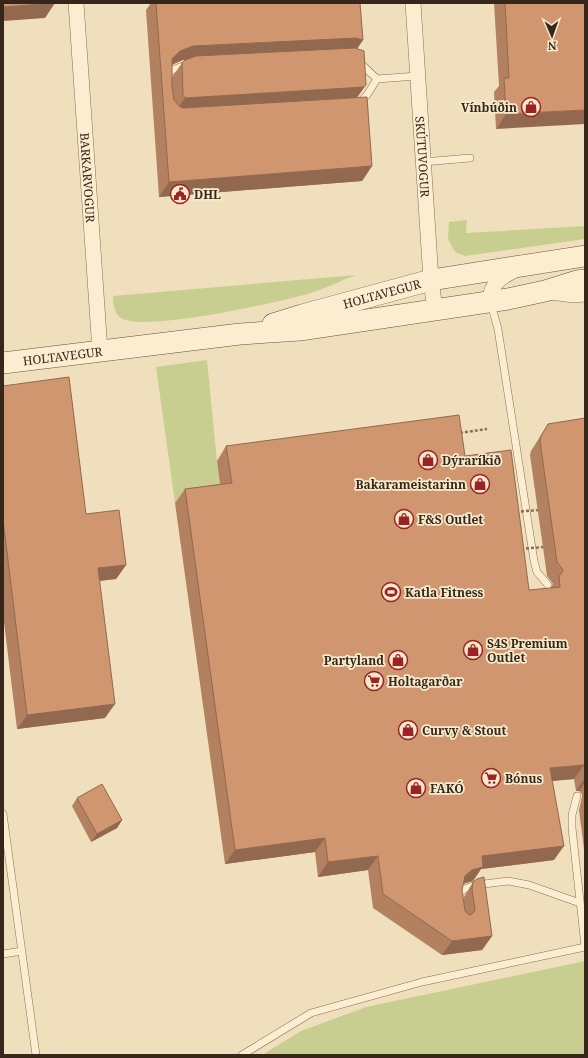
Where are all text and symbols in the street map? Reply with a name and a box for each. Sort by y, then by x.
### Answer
north arrow [532,16,572,56]
text: N [547,39,557,54]
shop icon: Vínbúðin [520,96,542,118]
place label: Vínbúðin [461,99,517,116]
street label: SKÚTUVOGUR [412,116,434,198]
street label: BARKARVOGUR [76,132,100,223]
public building icon: DHL [169,183,191,205]
place label: DHL [194,186,221,203]
street label: HOLTAVEGUR [341,275,423,312]
street label: HOLTAVEGUR [22,342,103,369]
shop icon: Dýraríkið [417,449,439,471]
place label: Dýraríkið [442,452,501,469]
shop icon: Bakarameistarinn [469,473,491,495]
place label: Bakarameistarinn [355,476,466,493]
shop icon: F&S Outlet [393,508,415,530]
place label: F&S Outlet [418,511,483,528]
sports icon: Katla Fitness [380,581,402,603]
place label: Katla Fitness [405,584,484,601]
place label: S4S Premium Outlet [487,635,568,666]
shop icon: S4S Premium Outlet [462,639,484,661]
shop icon: Partyland [387,649,409,671]
place label: Partyland [324,652,384,669]
supermarket icon: Holtagarðar [363,670,385,692]
place label: Holtagarðar [388,673,463,690]
shop icon: Curvy & Stout [397,719,419,741]
place label: Curvy & Stout [422,722,507,739]
supermarket icon: Bónus [480,767,502,789]
place label: Bónus [505,770,542,787]
shop icon: FAKÓ [405,777,427,799]
place label: FAKÓ [430,780,464,797]

